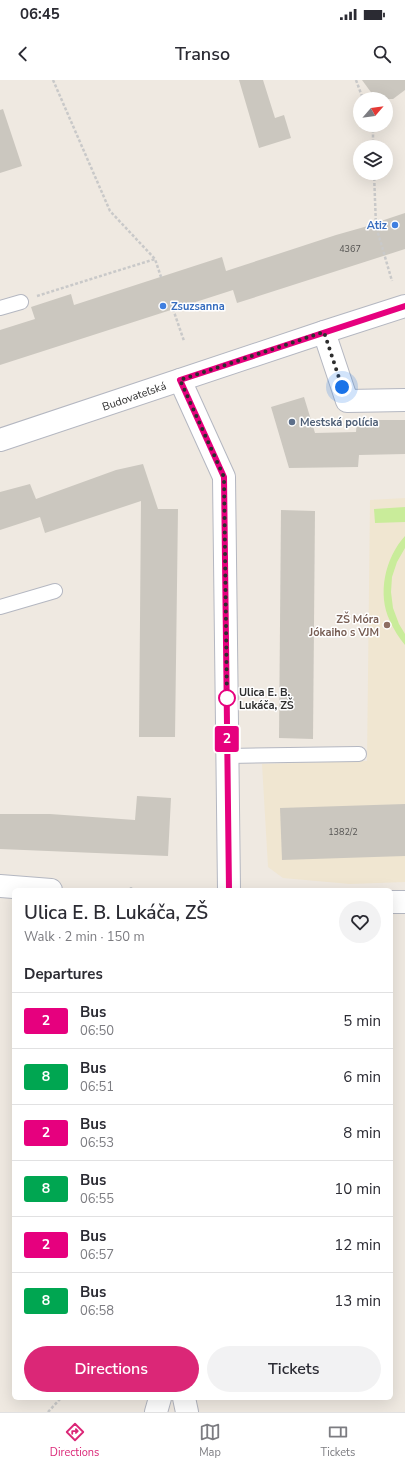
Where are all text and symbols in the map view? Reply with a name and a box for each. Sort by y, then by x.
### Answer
text: 06:45 [20,4,60,24]
text: Transo [175,42,230,66]
icon: back [12,43,34,65]
icon: search [371,43,393,65]
north arrow [353,92,393,132]
map controls [353,92,393,180]
button: layers [353,140,393,180]
place label: Atiz [367,218,387,233]
marker: Atiz [390,220,400,230]
house number: 4367 [339,243,361,255]
place label: Zsuzsanna [171,299,225,314]
marker: Zsuzsanna [158,301,168,311]
your location [332,377,352,397]
street label: Budovateľská [100,378,168,414]
place label: Mestská polícia [300,415,379,430]
marker: Mestská polícia [287,417,297,427]
place label: ZŠ Móra Jókaiho s VJM [308,611,379,640]
marker: ZŠ Móra Jókaiho s VJM [382,620,392,630]
place label: Ulica E. B. Lukáča, ZŠ [239,685,294,713]
marker: Ulica E. B. Lukáča, ZŠ [218,689,236,707]
line badge: 2 [214,726,240,752]
text: 2 [223,729,231,748]
house number: 1382/2 [328,826,358,838]
text: Ulica E. B. Lukáča, ZŠ [24,900,208,926]
button: heart [339,901,381,943]
text: Walk · 2 min · 150 m [24,928,145,946]
text: Departures [24,964,103,984]
text: Bus [80,1002,106,1022]
text: 2 [42,1011,50,1030]
text: 5 min [343,1011,381,1031]
text: 06:50 [80,1022,114,1040]
text: Bus [80,1058,106,1078]
text: 8 [42,1067,50,1086]
text: 6 min [343,1067,381,1087]
text: 06:51 [80,1078,114,1096]
text: Bus [80,1114,106,1134]
text: 2 [42,1123,50,1142]
text: 8 min [343,1123,381,1143]
text: 06:53 [80,1134,114,1152]
text: Bus [80,1170,106,1190]
text: 8 [42,1179,50,1198]
text: 10 min [334,1179,381,1199]
text: 06:55 [80,1190,114,1208]
text: Bus [80,1226,106,1246]
text: 2 [42,1235,50,1254]
text: 12 min [334,1235,381,1255]
text: 06:57 [80,1246,114,1264]
text: Bus [80,1282,106,1302]
text: 8 [42,1291,50,1310]
text: 13 min [334,1291,381,1311]
text: 06:58 [80,1302,114,1320]
button: Directions [24,1346,199,1392]
button: Tickets [207,1346,381,1392]
tab: Directions [50,1421,99,1460]
tab: Map [199,1421,221,1460]
tab: Tickets [321,1421,355,1460]

